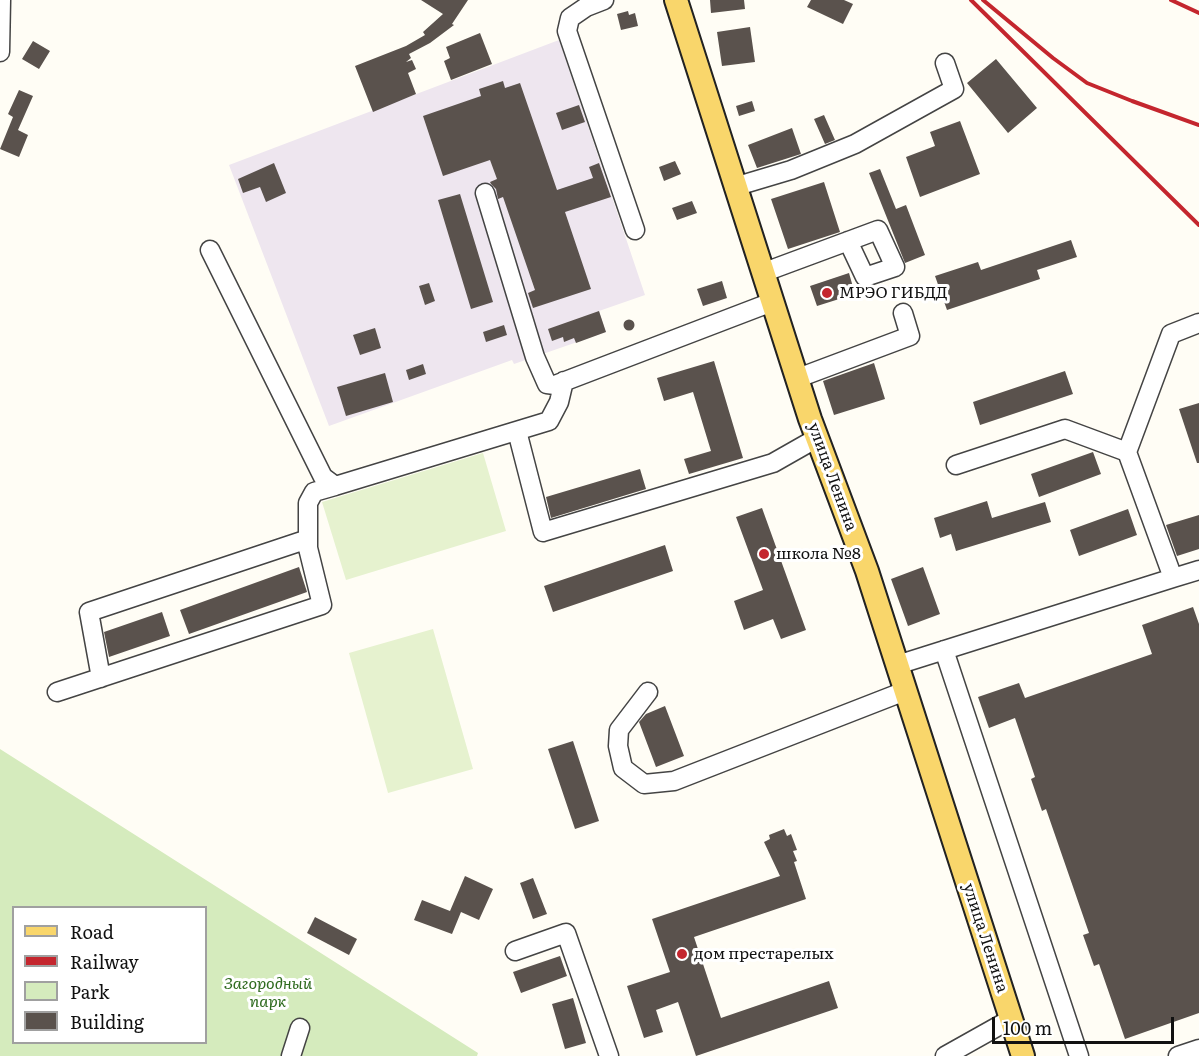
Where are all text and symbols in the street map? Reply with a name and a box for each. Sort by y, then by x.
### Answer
place label: МРЭО ГИБДД [839,283,948,303]
marker: МРЭО ГИБДД [820,286,834,300]
street label: улица Ленина [803,420,861,534]
place label: школа №8 [776,544,861,564]
marker: школа №8 [757,547,771,561]
street label: улица Ленина [958,881,1012,995]
legend [12,906,207,1044]
text: Road [70,918,114,945]
place label: дом престарелых [694,944,834,964]
marker: дом престарелых [675,947,689,961]
text: Railway [70,948,139,975]
park label: Загородный парк [224,974,312,1012]
text: Park [70,978,109,1005]
scale bar [995,1005,1176,1043]
text: Building [70,1008,144,1035]
text: 100 m [1003,1014,1052,1041]

